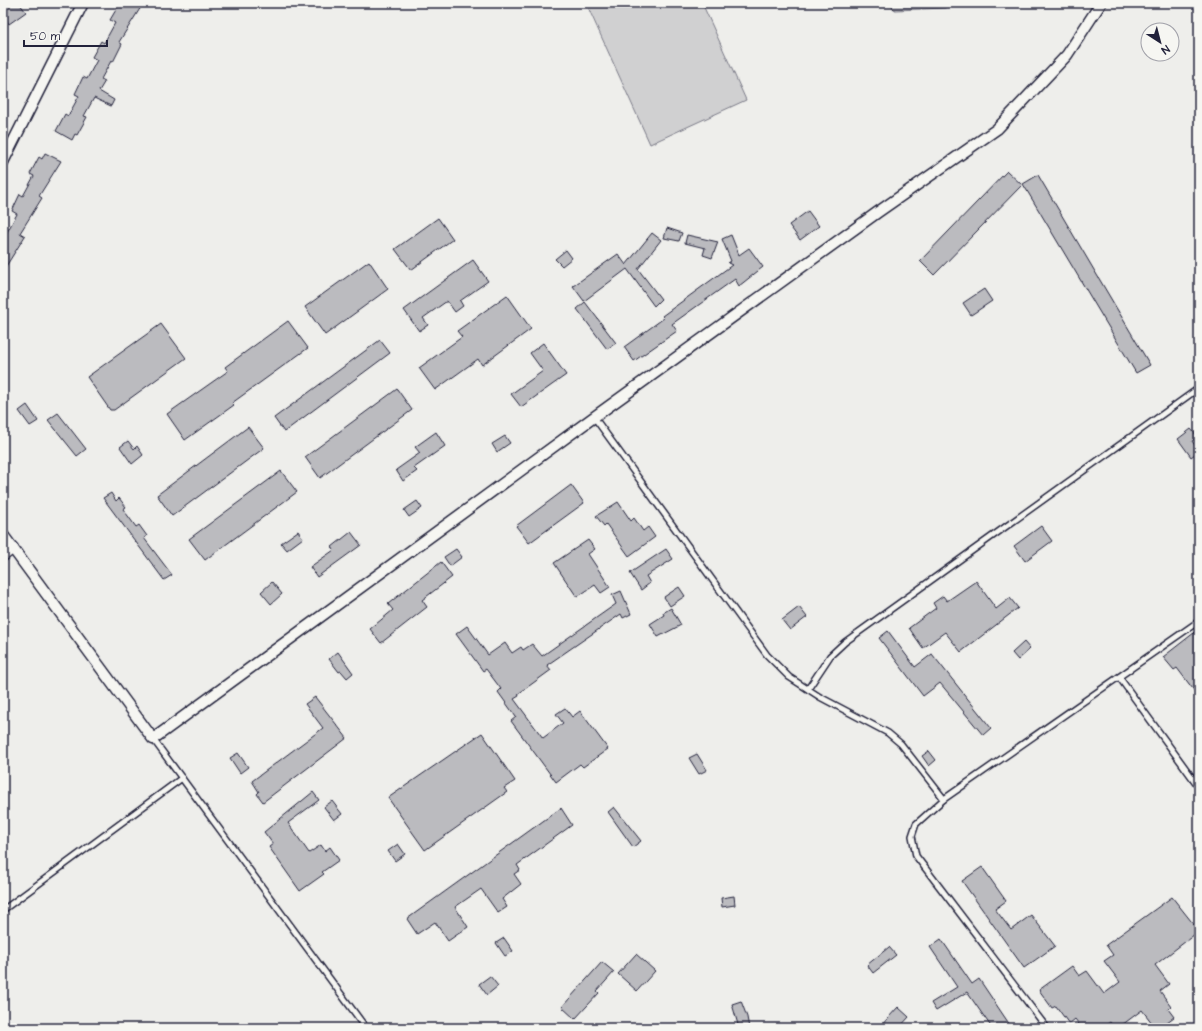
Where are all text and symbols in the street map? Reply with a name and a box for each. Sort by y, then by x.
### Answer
scale bar [24,22,107,48]
north arrow [1140,22,1180,62]
text: 50 m [30,28,61,45]
text: N [1158,42,1173,58]

